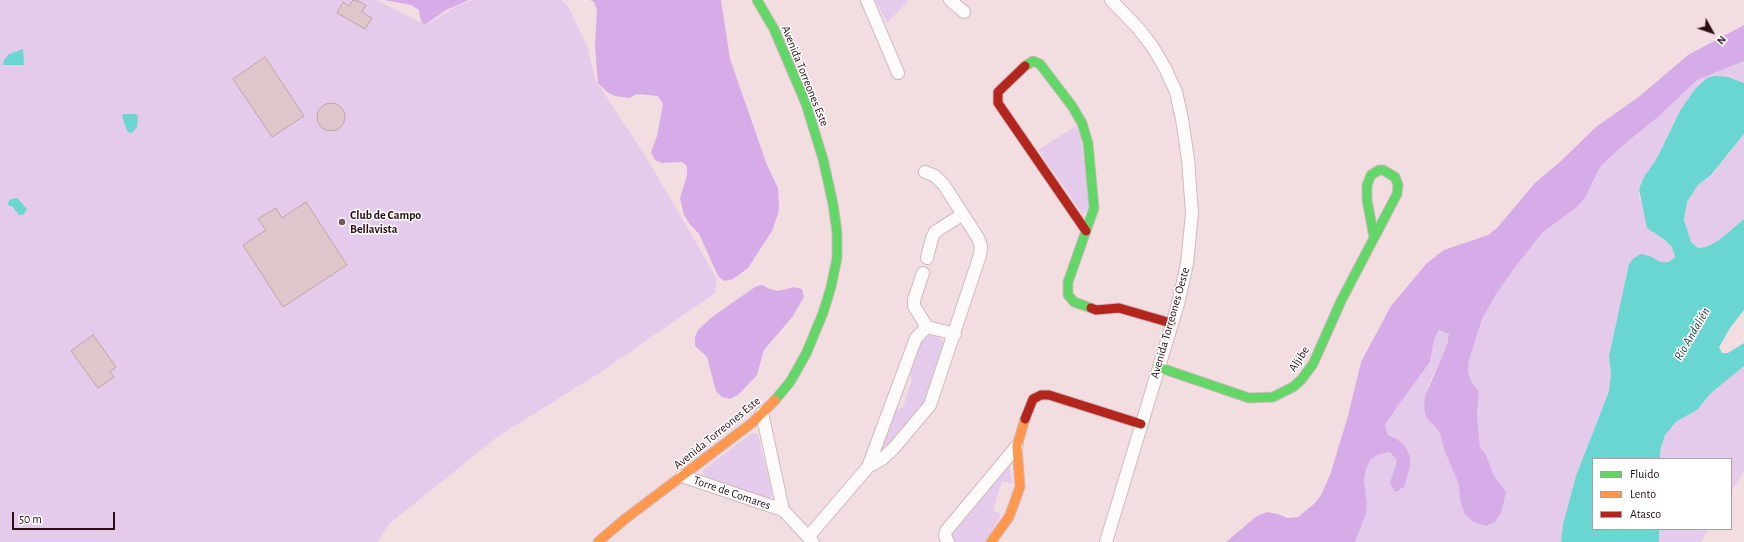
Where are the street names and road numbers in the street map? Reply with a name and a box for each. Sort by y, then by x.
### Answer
street label: Avenida Torreones Este [778,23,832,129]
street label: Avenida Torreones Oeste [1147,266,1193,380]
street label: Aljibe [1285,343,1313,375]
street label: Avenida Torreones Este [671,394,763,472]
street label: Torre de Comares [692,473,772,513]

